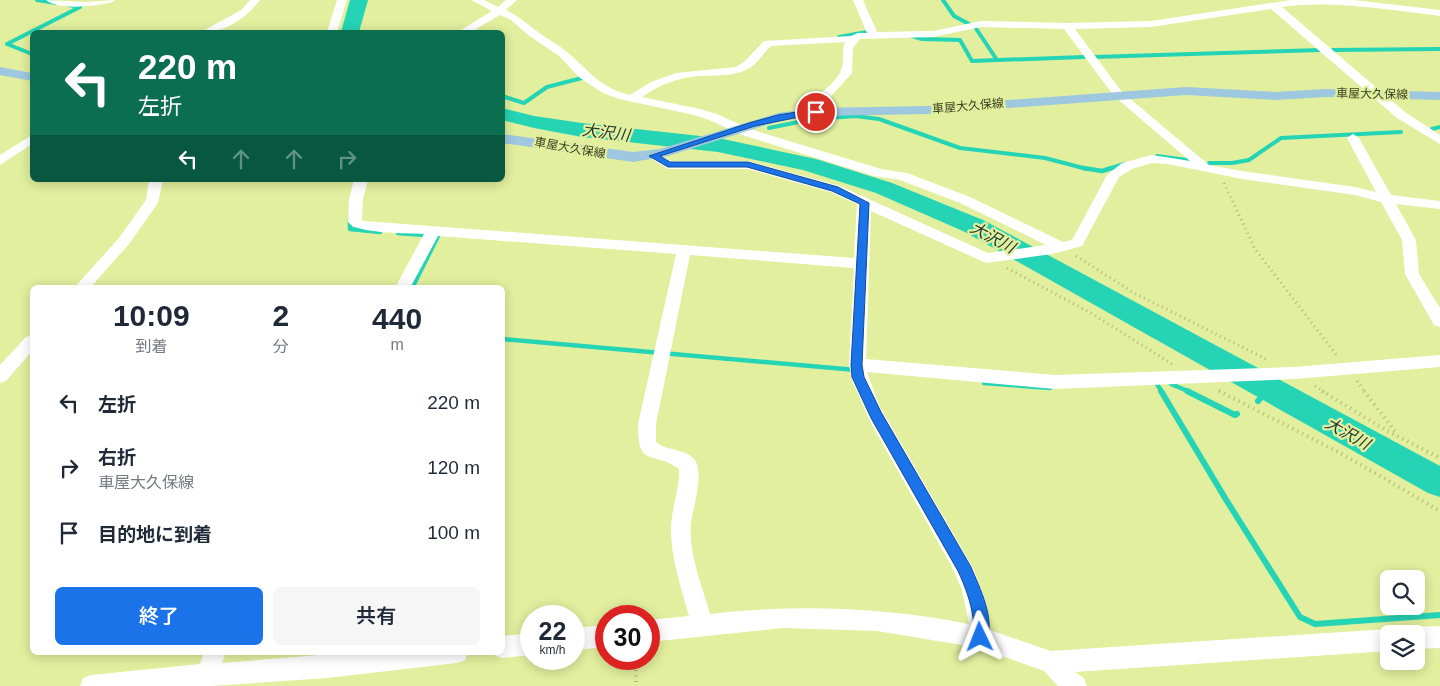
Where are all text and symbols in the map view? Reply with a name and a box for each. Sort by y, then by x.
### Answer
text: 220 m [138,47,237,86]
icon: left [55,50,120,115]
street label: 車屋大久保線 [1336,86,1408,102]
pin [795,91,837,133]
text: 左折 [138,94,182,119]
street label: 車屋大久保線 [932,96,1004,116]
icon: arrive [802,98,830,126]
water label: 大沢川 [581,121,633,144]
street label: 車屋大久保線 [533,135,607,161]
icon: left [174,145,202,173]
icon: ahead [227,145,255,173]
icon: ahead [280,145,308,173]
icon: right [333,145,361,173]
water label: 大沢川 [968,219,1020,257]
text: 10:09 [113,299,190,332]
text: 2 [272,299,289,332]
text: 440 [372,302,422,335]
text: m [390,336,404,353]
text: 到着 [135,338,167,355]
text: 分 [273,338,289,355]
icon: left [55,389,83,417]
text: 220 m [427,392,480,413]
text: 左折 [98,394,136,415]
water label: 大沢川 [1323,414,1375,453]
text: 右折 [98,447,136,468]
icon: right [55,454,83,482]
text: 120 m [427,457,480,478]
text: 車屋大久保線 [98,474,194,491]
icon: arrive [55,519,83,547]
text: 100 m [427,522,480,543]
text: 目的地に到着 [98,524,212,545]
map controls [1380,570,1425,670]
button: search [1380,570,1425,615]
button: 終了 [55,587,263,645]
button: 共有 [273,587,480,645]
speed limit sign: 30 [595,605,660,670]
position arrow [953,610,1005,662]
text: 22 [539,617,566,645]
button: layers [1380,625,1425,670]
text: km/h [539,643,566,657]

